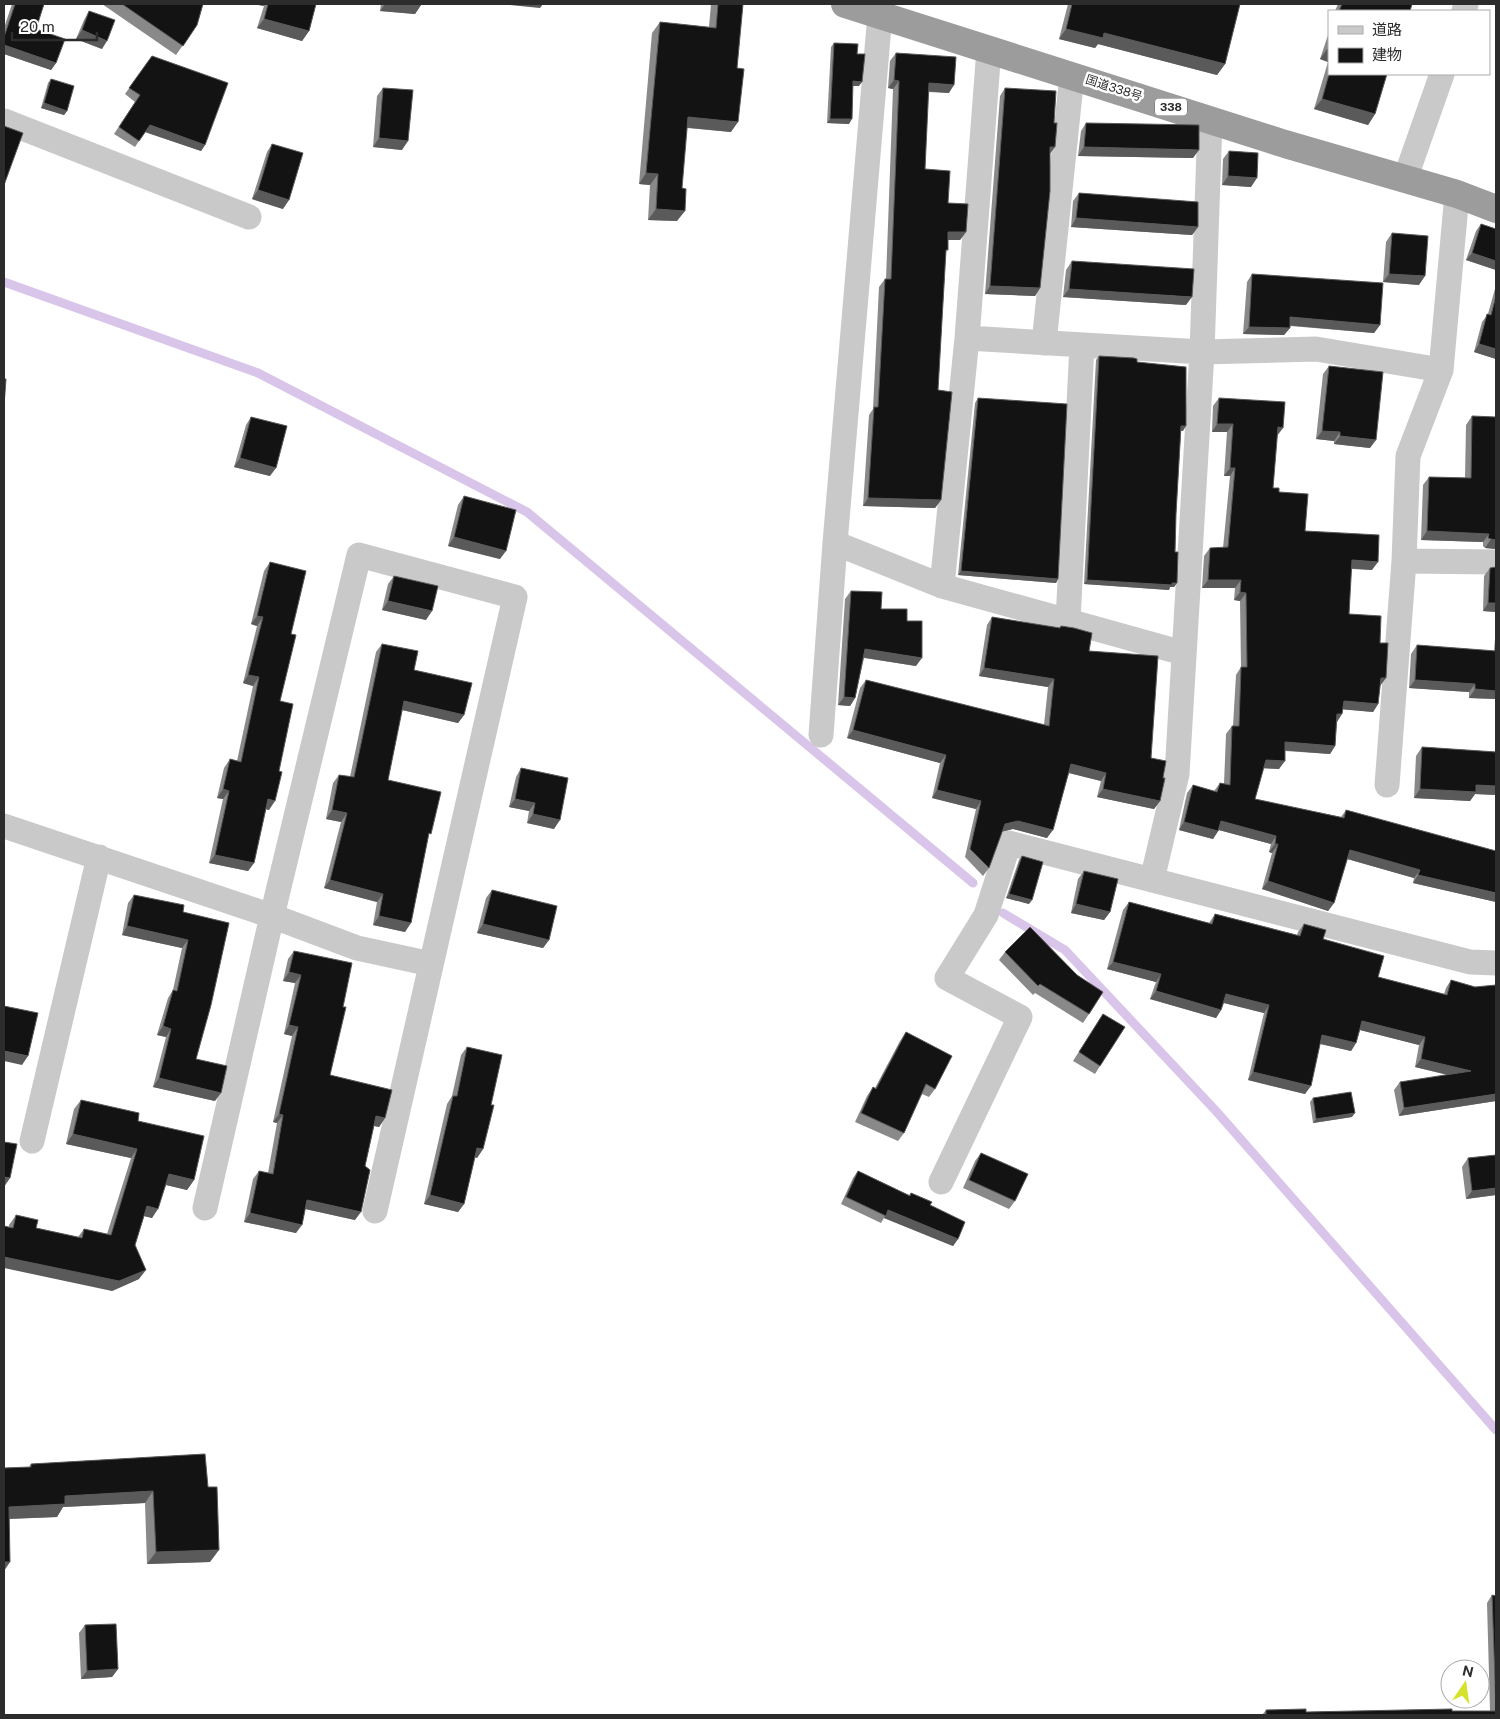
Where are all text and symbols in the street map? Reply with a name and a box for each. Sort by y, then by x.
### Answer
scale bar [12,10,98,42]
legend [1328,10,1490,75]
text: 20 m [20,18,55,35]
text: 道路 [1372,21,1402,38]
text: 建物 [1372,46,1402,63]
street label: 国道338号 [1084,72,1144,104]
road number: 338 [1155,98,1187,115]
north arrow [1440,1659,1490,1709]
text: N [1461,1662,1475,1680]

